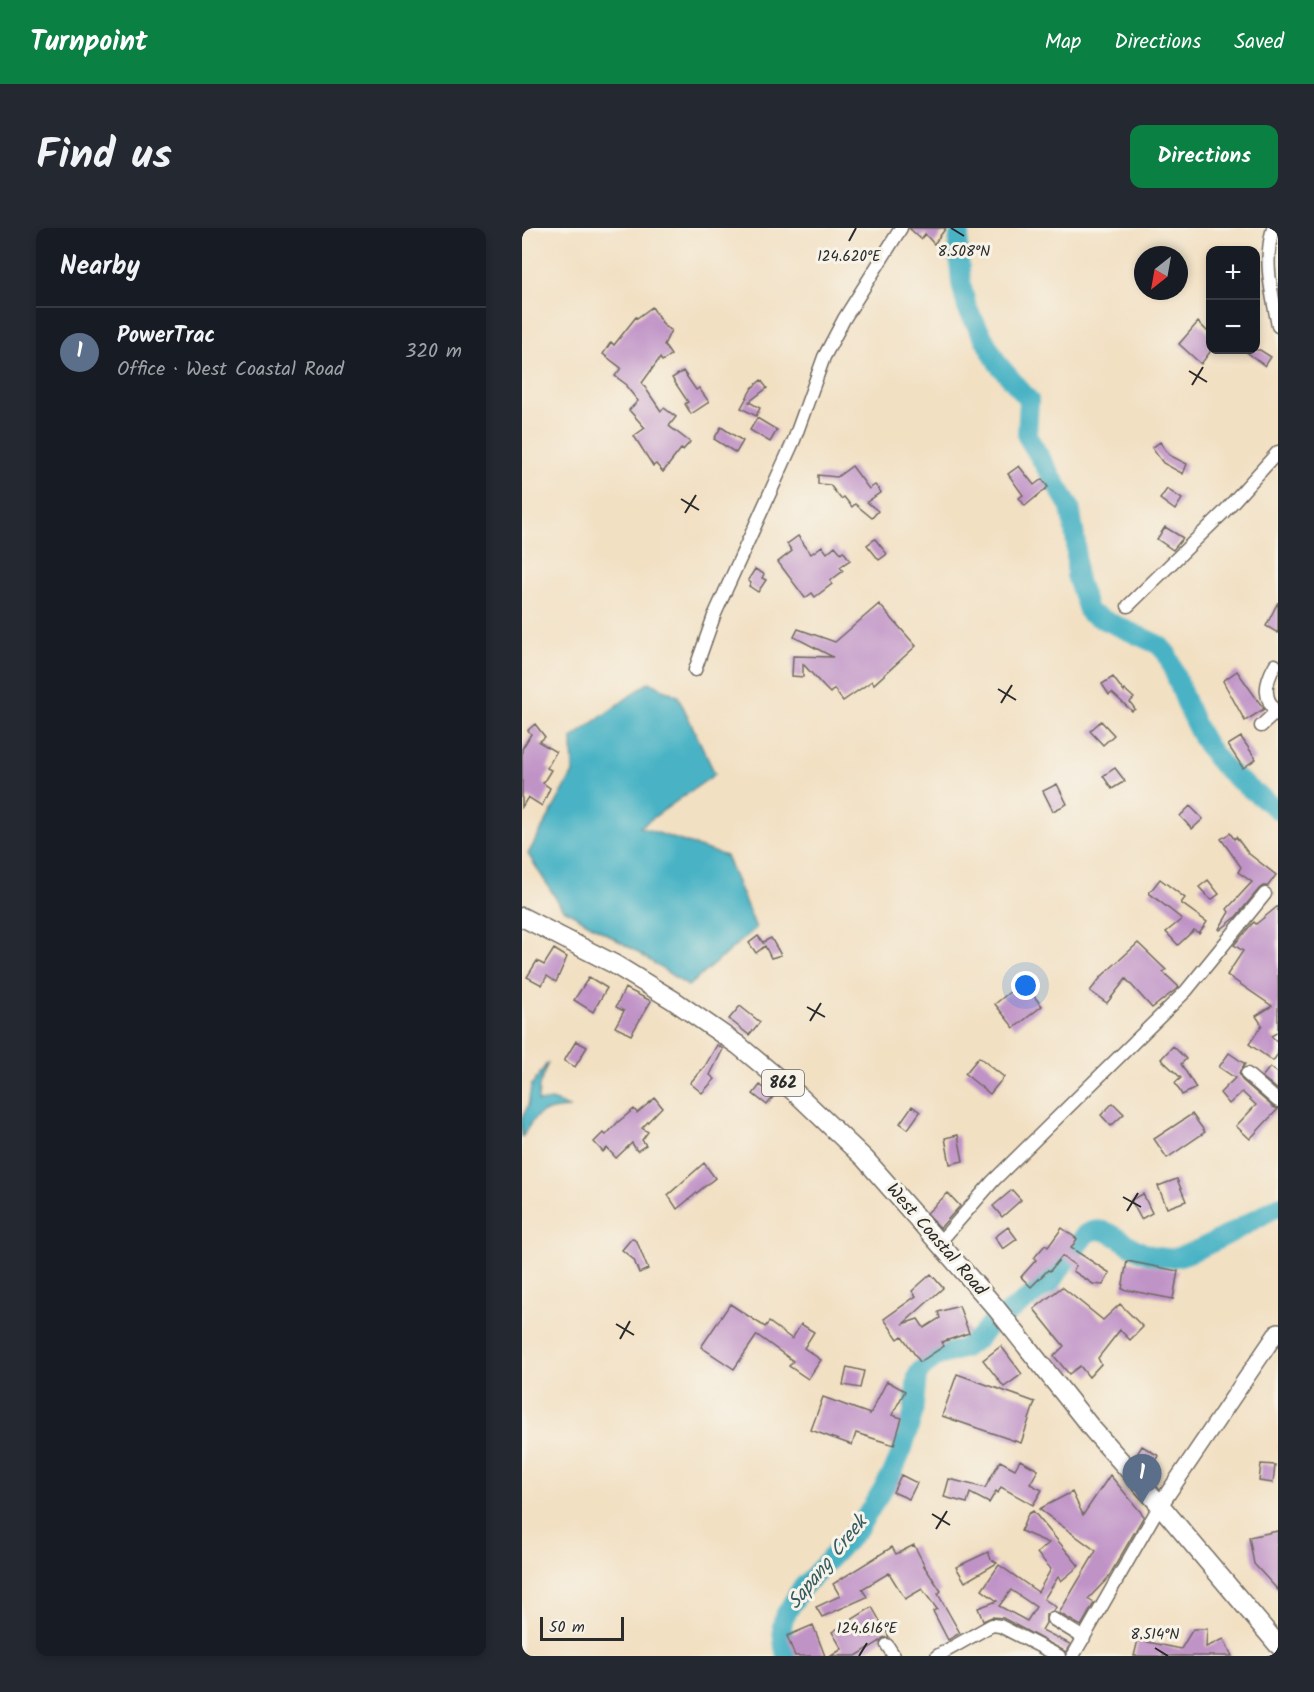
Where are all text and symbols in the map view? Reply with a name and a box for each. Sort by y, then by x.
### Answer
text: Turnpoint [30,20,148,65]
text: Map [1045,26,1081,59]
text: Directions [1114,26,1201,59]
text: Saved [1234,26,1284,59]
text: Find us [36,123,172,190]
button: Directions [1130,125,1278,188]
text: 8.508°N [938,240,990,264]
text: 124.620°E [817,245,882,269]
text: Nearby [60,246,140,288]
north arrow [1134,246,1188,300]
map controls [1206,246,1260,354]
button: + [1206,246,1260,300]
button: − [1206,300,1260,354]
text: PowerTrac [117,319,215,354]
text: 1 [76,336,83,368]
text: 320 m [405,336,462,368]
text: Office · West Coastal Road [117,354,344,386]
your location [1011,971,1040,1000]
road number: 862 [762,1070,804,1096]
street label: West Coastal Road [878,1177,994,1304]
pin: 1 [1122,1454,1162,1504]
water label: Sapang Creek [780,1507,878,1617]
scale bar [540,1614,624,1642]
text: 50 m [549,1615,585,1640]
text: 124.616°E [837,1617,898,1641]
text: 8.514°N [1131,1623,1179,1647]

